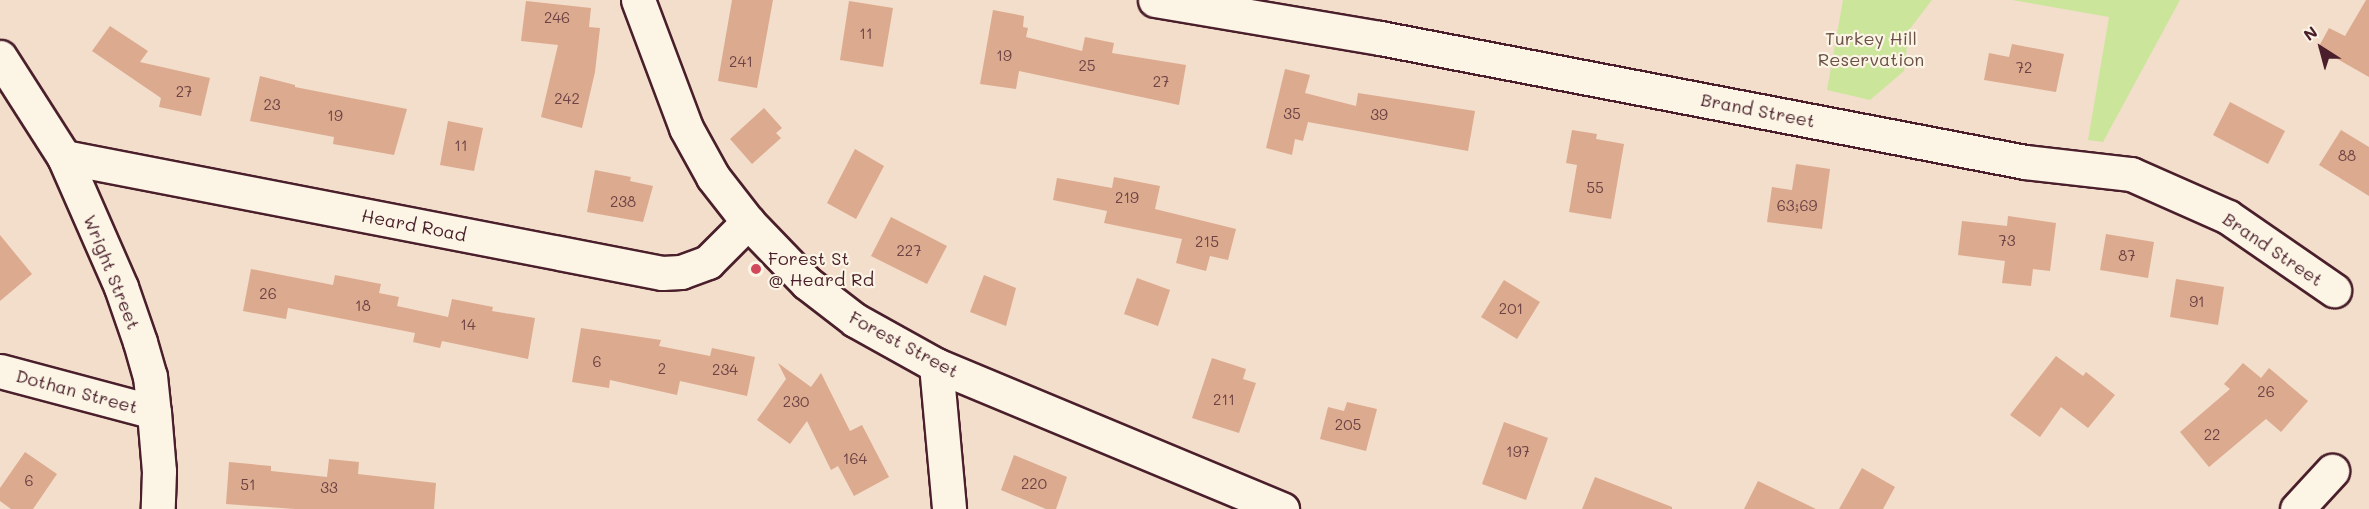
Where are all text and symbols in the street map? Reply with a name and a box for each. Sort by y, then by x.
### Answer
house number: 246 [544,9,570,27]
north arrow [2291,18,2351,78]
text: N [2299,21,2321,45]
house number: 11 [859,25,873,43]
park label: Turkey Hill Reservation [1818,28,1924,70]
house number: 19 [996,47,1012,65]
house number: 241 [729,53,753,71]
house number: 25 [1078,57,1096,75]
house number: 72 [2016,59,2032,77]
house number: 27 [1153,73,1169,91]
house number: 27 [176,83,192,101]
street label: Brand Street [1699,88,1817,132]
house number: 242 [554,90,580,108]
house number: 23 [263,96,281,114]
house number: 35 [1283,105,1301,123]
house number: 39 [1370,106,1388,124]
house number: 19 [327,107,343,125]
house number: 11 [454,137,468,155]
house number: 88 [2338,147,2356,165]
house number: 55 [1586,179,1604,197]
house number: 219 [1115,189,1139,207]
house number: 238 [610,193,636,211]
house number: 63;69 [1777,197,1817,215]
street label: Heard Road [360,204,468,246]
street label: Brand Street [2219,208,2327,290]
street label: Wright Street [79,211,145,333]
house number: 73 [1998,232,2016,250]
house number: 215 [1195,233,1219,251]
house number: 227 [896,242,922,260]
house number: 87 [2118,247,2136,265]
place label: Forest St @ Heard Rd [768,248,874,290]
marker: Forest St @ Heard Rd [749,262,763,276]
house number: 26 [259,285,277,303]
house number: 91 [2189,293,2205,311]
house number: 18 [355,297,371,315]
house number: 201 [1499,300,1523,318]
street label: Forest Street [846,306,962,382]
house number: 14 [460,316,476,334]
house number: 6 [592,353,602,371]
house number: 2 [658,360,666,378]
house number: 234 [712,361,738,379]
street label: Dothan Street [14,364,140,418]
house number: 26 [2257,383,2275,401]
house number: 211 [1213,391,1235,409]
house number: 230 [783,393,809,411]
house number: 205 [1335,416,1361,434]
house number: 22 [2204,426,2220,444]
house number: 197 [1506,443,1530,461]
house number: 164 [843,450,867,468]
house number: 6 [24,472,34,490]
house number: 220 [1021,475,1047,493]
house number: 51 [240,476,256,494]
house number: 33 [320,479,338,497]

